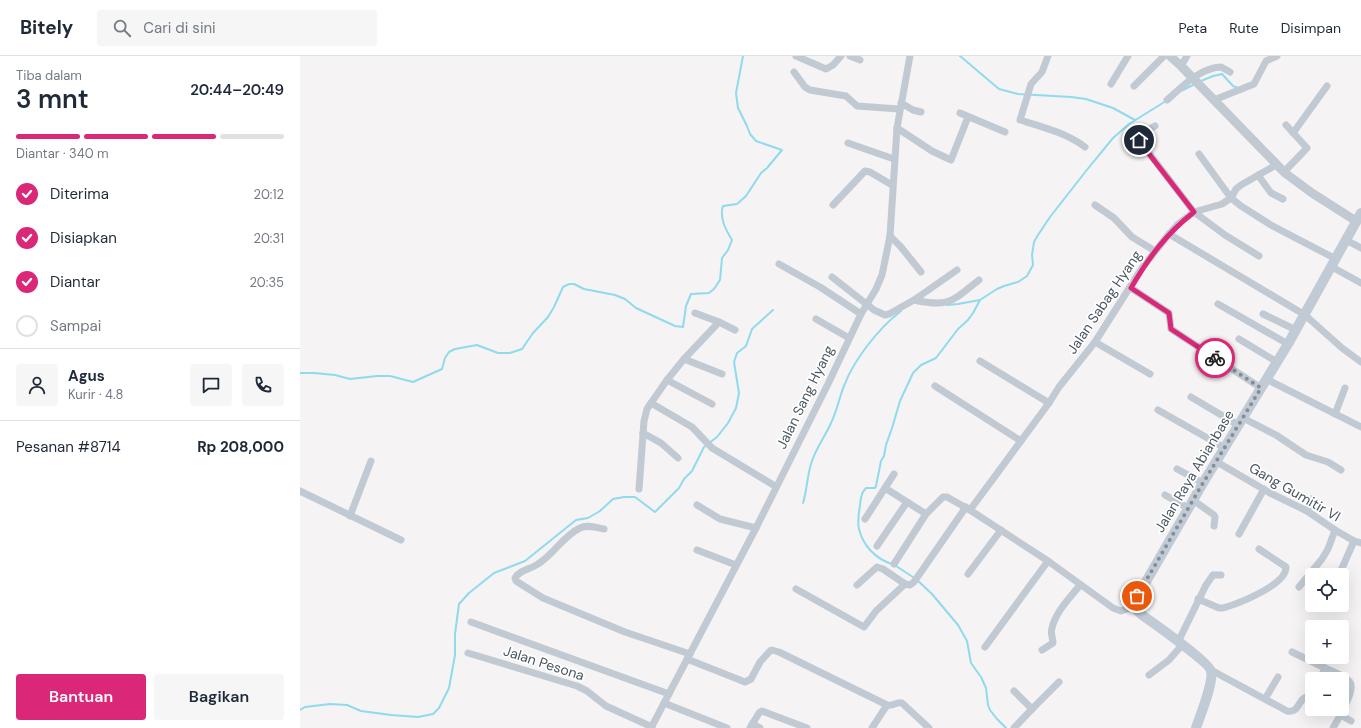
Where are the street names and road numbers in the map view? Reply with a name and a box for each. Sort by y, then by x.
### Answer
street label: Jalan Sabag Hyang [1063,247,1145,357]
street label: Jalan Sang Hyang [772,342,838,452]
street label: Jalan Raya Abianbase [1150,406,1238,536]
street label: Gang Gumitir VI [1246,459,1344,525]
street label: Jalan Pesona [501,641,587,685]

